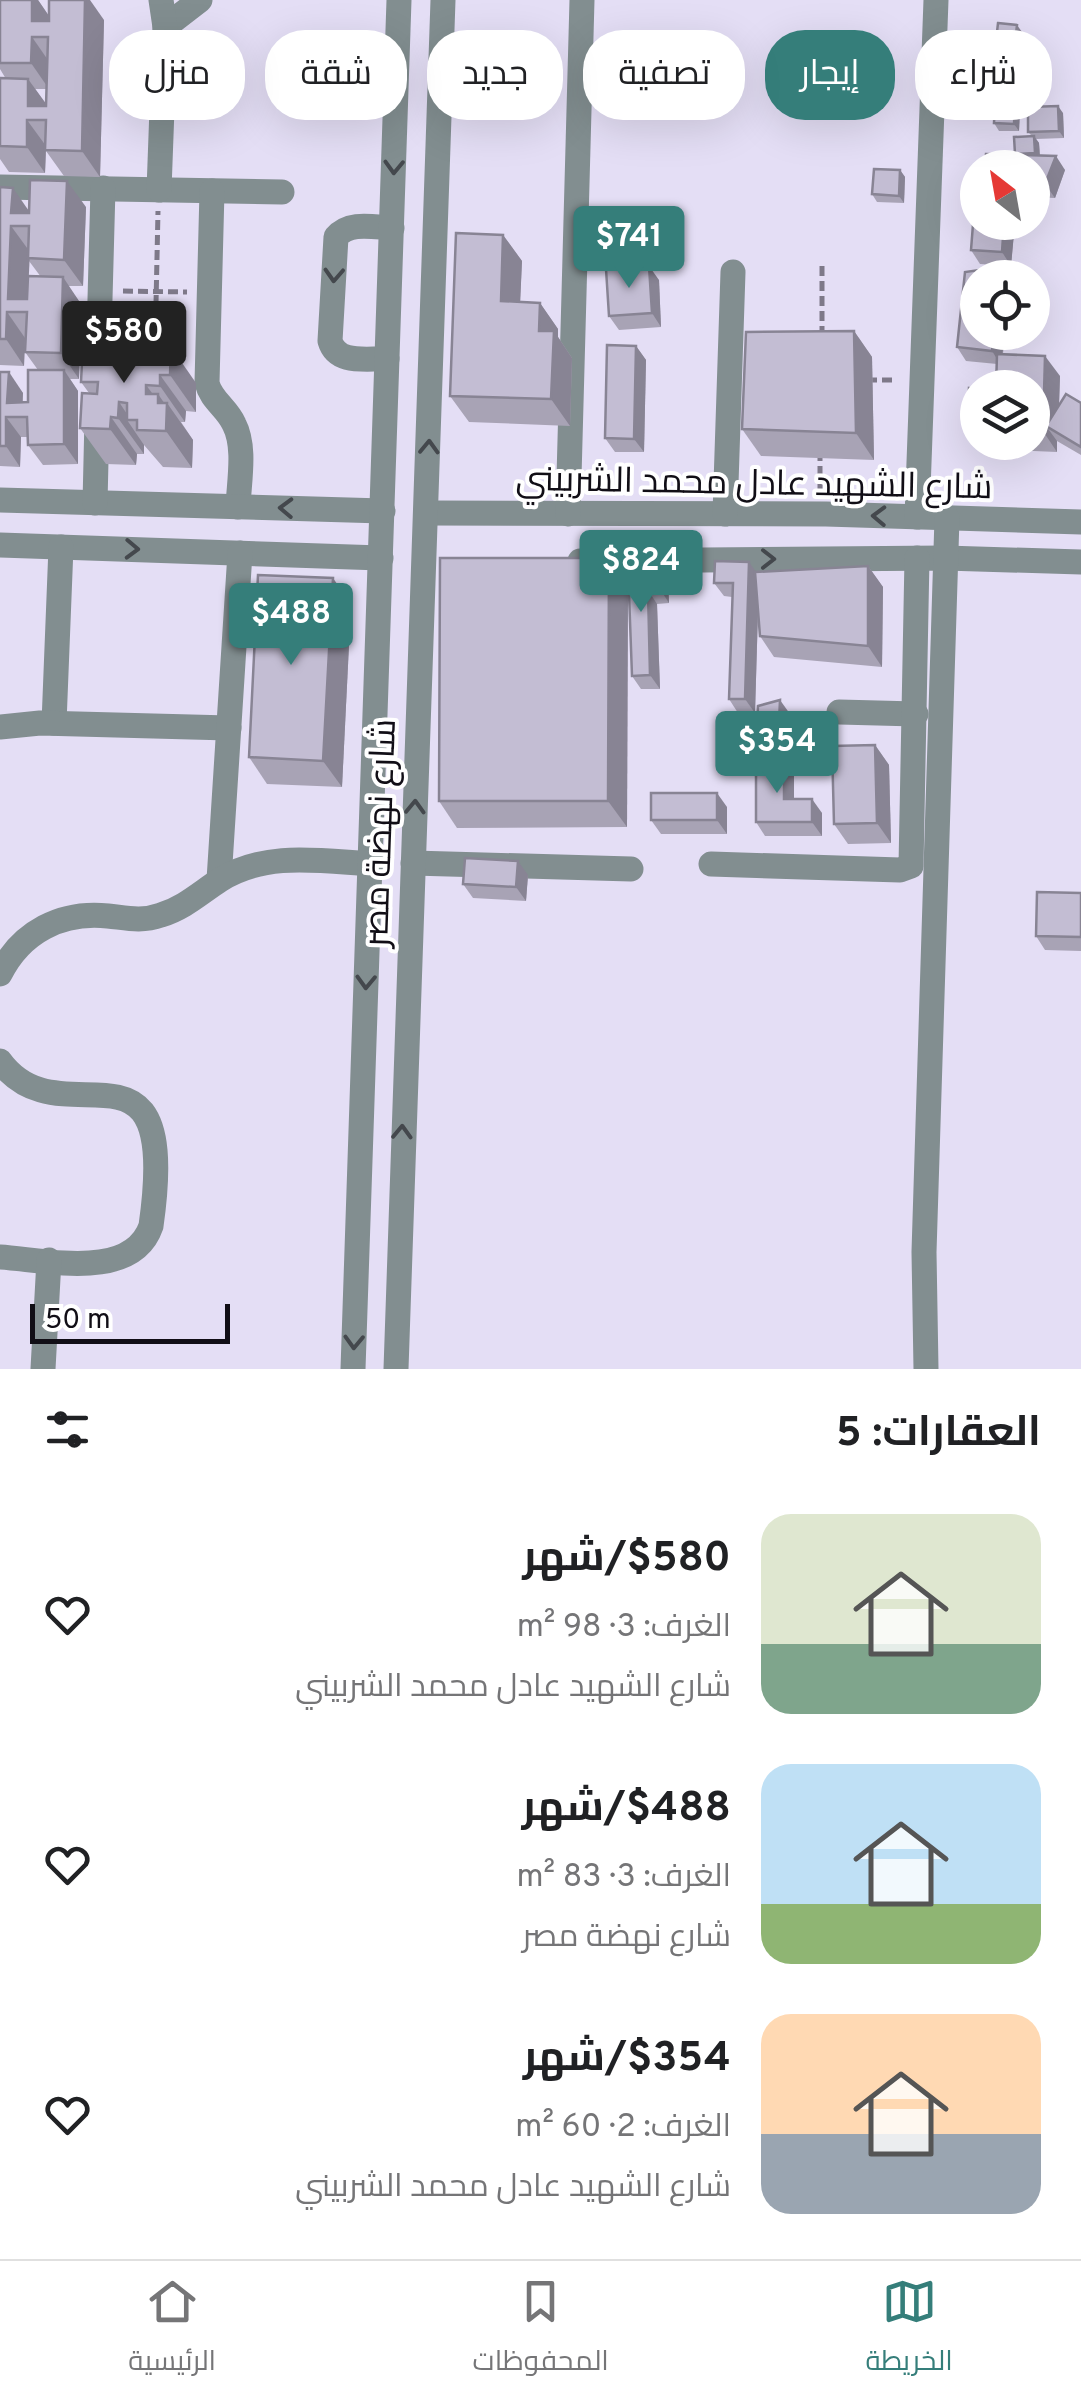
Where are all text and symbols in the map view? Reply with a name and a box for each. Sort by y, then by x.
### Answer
chip: منزل [109,30,245,120]
chip: شقة [265,30,407,120]
chip: جديد [427,30,563,120]
chip: تصفية [583,30,745,120]
chip: إيجار [765,30,895,120]
chip: شراء [915,30,1052,120]
north arrow [960,150,1050,240]
map controls [960,150,1050,460]
one-way arrow [383,160,404,176]
pin: $741 [570,206,688,291]
text: $741 [595,218,663,258]
button: locate [960,260,1050,350]
one-way arrow [324,267,345,283]
pin: $580 [65,301,183,386]
text: $580 [84,313,164,353]
button: layers [960,370,1050,460]
one-way arrow [418,439,439,455]
street label: شارع الشهيد عادل محمد الشربيني [515,459,993,513]
one-way arrow [277,497,293,518]
one-way arrow [870,506,886,527]
pin: $824 [582,530,700,615]
one-way arrow [125,539,141,560]
text: $824 [602,542,680,582]
one-way arrow [760,549,776,570]
pin: $488 [232,583,350,668]
text: $488 [251,595,331,635]
pin: $354 [718,711,836,796]
street label: شارع نهضة مصر [356,718,408,950]
text: $354 [737,723,817,763]
one-way arrow [405,798,426,814]
one-way arrow [356,974,377,990]
one-way arrow [392,1123,413,1139]
scale bar [30,1299,230,1344]
text: 50 m [45,1303,111,1339]
one-way arrow [343,1334,364,1350]
icon: filters [40,1402,95,1457]
text: العقارات: 5 [836,1408,1041,1461]
text: $580/شهر [522,1533,731,1586]
icon: home [841,1554,961,1674]
icon: heart [40,1587,95,1642]
text: الغرف: 3 · 98 m² [517,1608,731,1648]
text: شارع الشهيد عادل محمد الشربيني [295,1668,731,1708]
text: $488/شهر [522,1783,731,1836]
icon: home [841,1804,961,1924]
icon: heart [40,1837,95,1892]
text: الغرف: 3 · 83 m² [516,1858,731,1898]
text: شارع نهضة مصر [522,1918,731,1958]
text: $354/شهر [523,2033,731,2086]
icon: home [841,2054,961,2174]
icon: heart [40,2087,95,2142]
text: الغرف: 2 · 60 m² [515,2108,731,2148]
text: شارع الشهيد عادل محمد الشربيني [295,2168,731,2208]
tab: الرئيسية [128,2274,216,2386]
tab: المحفوظات [473,2274,609,2386]
tab: الخريطة [865,2274,953,2386]

